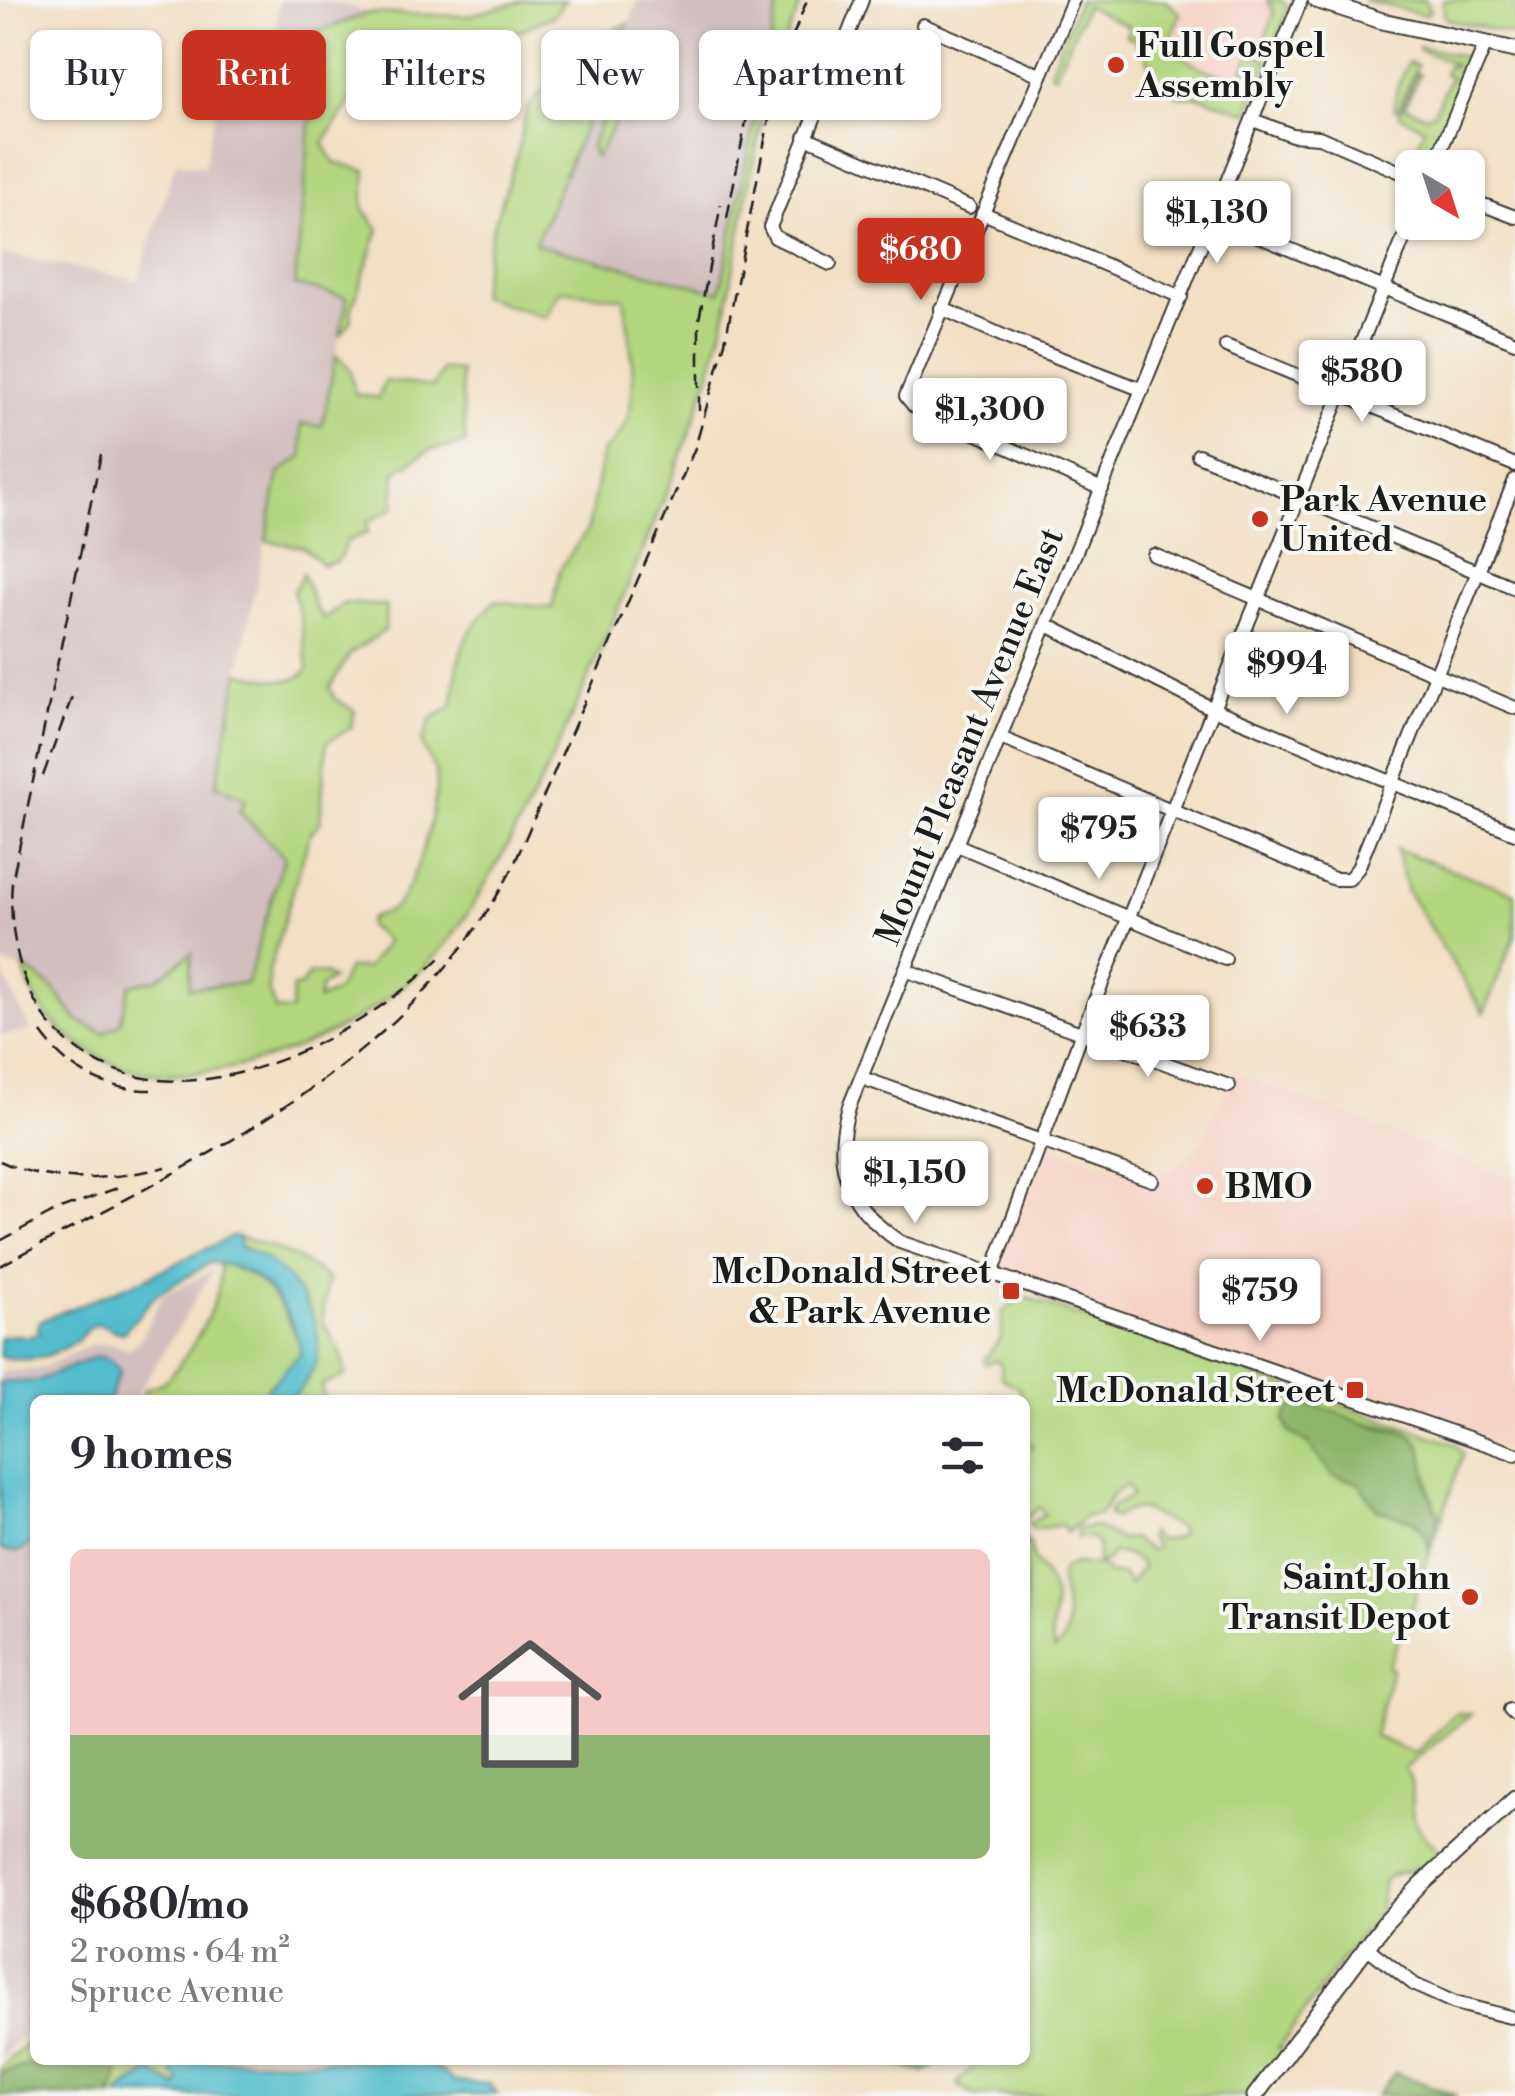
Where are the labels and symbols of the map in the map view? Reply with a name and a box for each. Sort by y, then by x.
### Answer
place label: Full Gospel Assembly [1135,25,1325,108]
marker: Full Gospel Assembly [1105,54,1127,76]
north arrow [1395,150,1485,240]
pin: $1,130 [1136,181,1298,266]
pin: $680 [862,218,980,303]
pin: $580 [1303,340,1421,425]
pin: $1,300 [909,378,1071,463]
place label: Park Avenue United [1280,479,1487,562]
marker: Park Avenue United [1249,508,1271,530]
street label: Mount Pleasant Avenue East [867,521,1074,952]
pin: $994 [1228,632,1346,717]
pin: $795 [1040,797,1158,882]
pin: $633 [1089,995,1207,1080]
pin: $1,150 [834,1141,996,1226]
place label: BMO [1225,1166,1313,1209]
marker: BMO [1194,1175,1216,1197]
place label: McDonald Street & Park Avenue [712,1251,992,1334]
pin: $759 [1201,1259,1319,1344]
marker: McDonald Street & Park Avenue [1000,1280,1022,1302]
place label: McDonald Street [1056,1370,1336,1413]
marker: McDonald Street [1344,1379,1366,1401]
place label: Saint John Transit Depot [1223,1557,1451,1640]
marker: Saint John Transit Depot [1459,1586,1481,1608]

